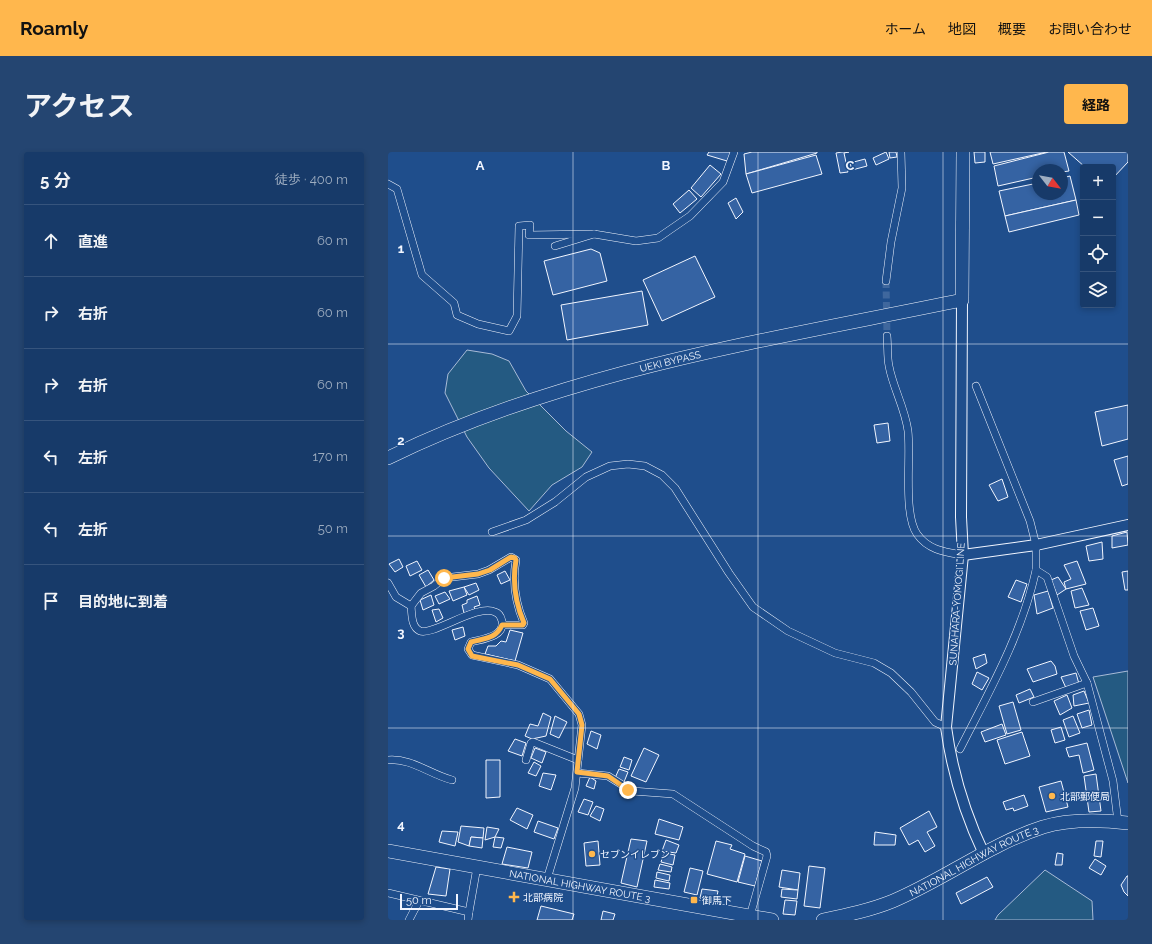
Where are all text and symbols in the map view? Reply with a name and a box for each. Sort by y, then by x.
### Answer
text: Roamly [20,17,88,39]
text: ホーム [884,21,926,37]
text: 地図 [948,21,976,37]
text: 概要 [998,21,1026,37]
text: お問い合わせ [1048,21,1132,37]
button: 経路 [1064,84,1128,124]
text: アクセス [24,90,135,123]
text: A [476,158,485,173]
text: B [662,158,671,173]
text: C [846,158,855,173]
north arrow [1032,164,1068,200]
map controls [1080,164,1116,308]
button: + [1080,164,1116,200]
text: 5 分 [40,170,71,190]
text: 徒歩 · 400 m [275,172,348,187]
button: − [1080,200,1116,236]
icon: ahead [40,230,62,252]
text: 直進 [78,233,108,251]
text: 60 m [317,233,348,248]
button: locate [1080,236,1116,272]
text: 1 [398,241,405,256]
button: layers [1080,272,1116,308]
icon: right [40,302,62,324]
text: 右折 [78,305,108,323]
text: 60 m [317,305,348,320]
street label: UEKI BYPASS [638,348,702,374]
icon: right [40,374,62,396]
text: 右折 [78,377,108,395]
text: 60 m [317,377,348,392]
text: 2 [397,433,405,448]
icon: left [40,446,62,468]
text: 左折 [78,449,108,467]
text: 170 m [312,449,348,464]
icon: left [40,518,62,540]
text: 左折 [78,521,108,539]
text: 50 m [318,521,348,536]
street label: SUNAHARA-YOMOGI LINE [947,542,967,666]
route start [435,569,453,587]
icon: arrive [40,590,62,612]
text: 目的地に到着 [78,593,168,611]
text: 3 [397,625,405,640]
route end [619,781,637,799]
marker: 北部郵便局 [1047,791,1057,801]
place label: 北部郵便局 [1060,791,1110,802]
text: 4 [397,817,405,832]
street label: NATIONAL HIGHWAY ROUTE 3 [908,824,1040,898]
marker: セブンイレブン [587,849,597,859]
place label: セブンイレブン [600,849,670,860]
street label: NATIONAL HIGHWAY ROUTE 3 [508,867,651,904]
marker: 北部病院 [508,891,520,903]
scale bar [400,892,458,911]
place label: 北部病院 [523,892,563,903]
text: 50 m [406,894,432,907]
marker: 御馬下 [689,895,699,905]
place label: 御馬下 [702,895,732,906]

